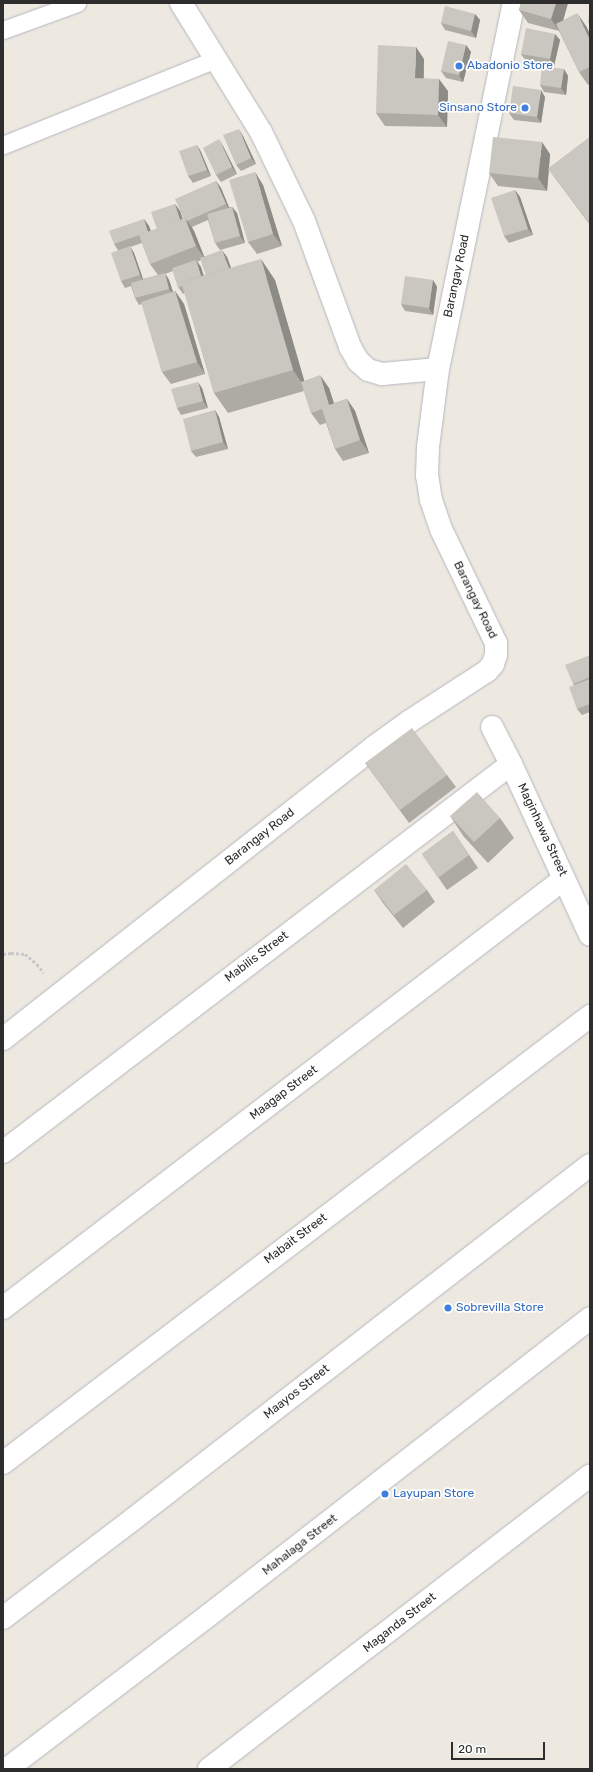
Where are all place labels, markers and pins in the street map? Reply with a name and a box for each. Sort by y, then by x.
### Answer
place label: Abadonio Store [467,59,553,73]
marker: Abadonio Store [454,61,464,71]
place label: Sinsano Store [439,101,517,115]
marker: Sinsano Store [520,103,530,113]
place label: Sobrevilla Store [456,1301,544,1315]
marker: Sobrevilla Store [443,1303,453,1313]
place label: Layupan Store [393,1487,474,1501]
marker: Layupan Store [380,1489,390,1499]

